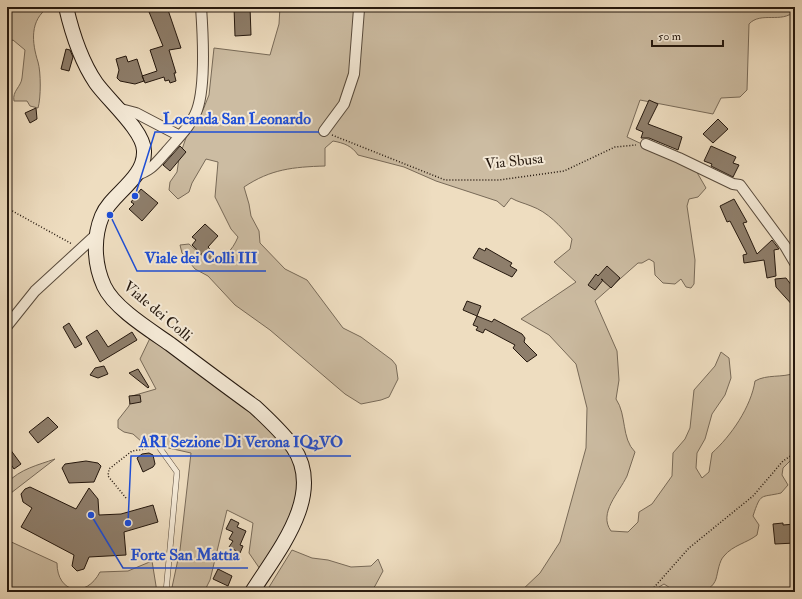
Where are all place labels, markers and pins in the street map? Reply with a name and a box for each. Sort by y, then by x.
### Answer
callout: Locanda San Leonardo [155,104,319,132]
callout: Viale dei Colli III [137,243,266,271]
callout: ARI Sezione Di Verona IQ3VO [131,428,351,456]
callout: Forte San Mattia [123,540,248,568]

